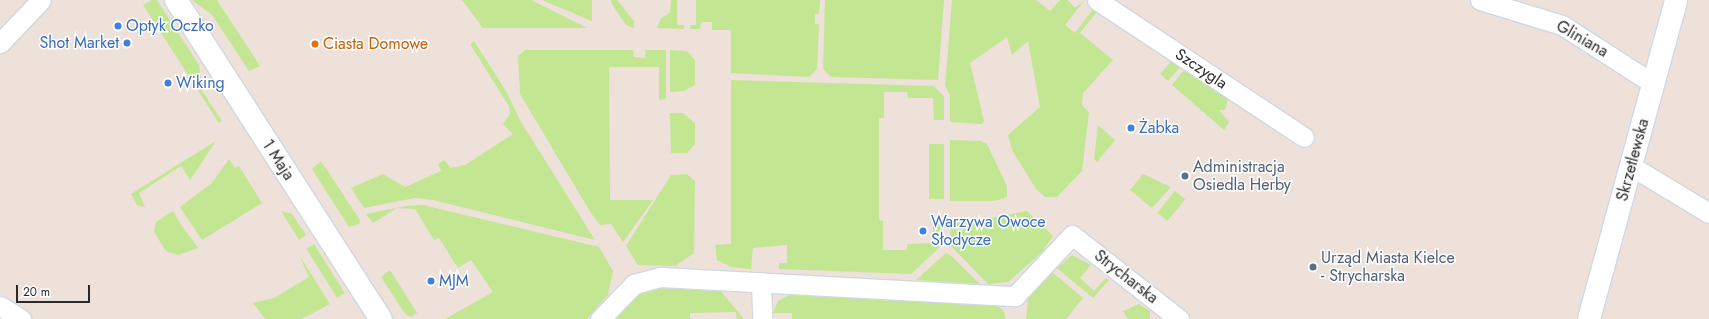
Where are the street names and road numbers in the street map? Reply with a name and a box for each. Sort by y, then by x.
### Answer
street label: Gliniana [1553,17,1611,61]
street label: Szczygla [1171,45,1231,93]
street label: Skrzetlewska [1613,117,1653,203]
street label: 1 Maja [258,136,298,184]
street label: Strycharska [1090,246,1162,308]

